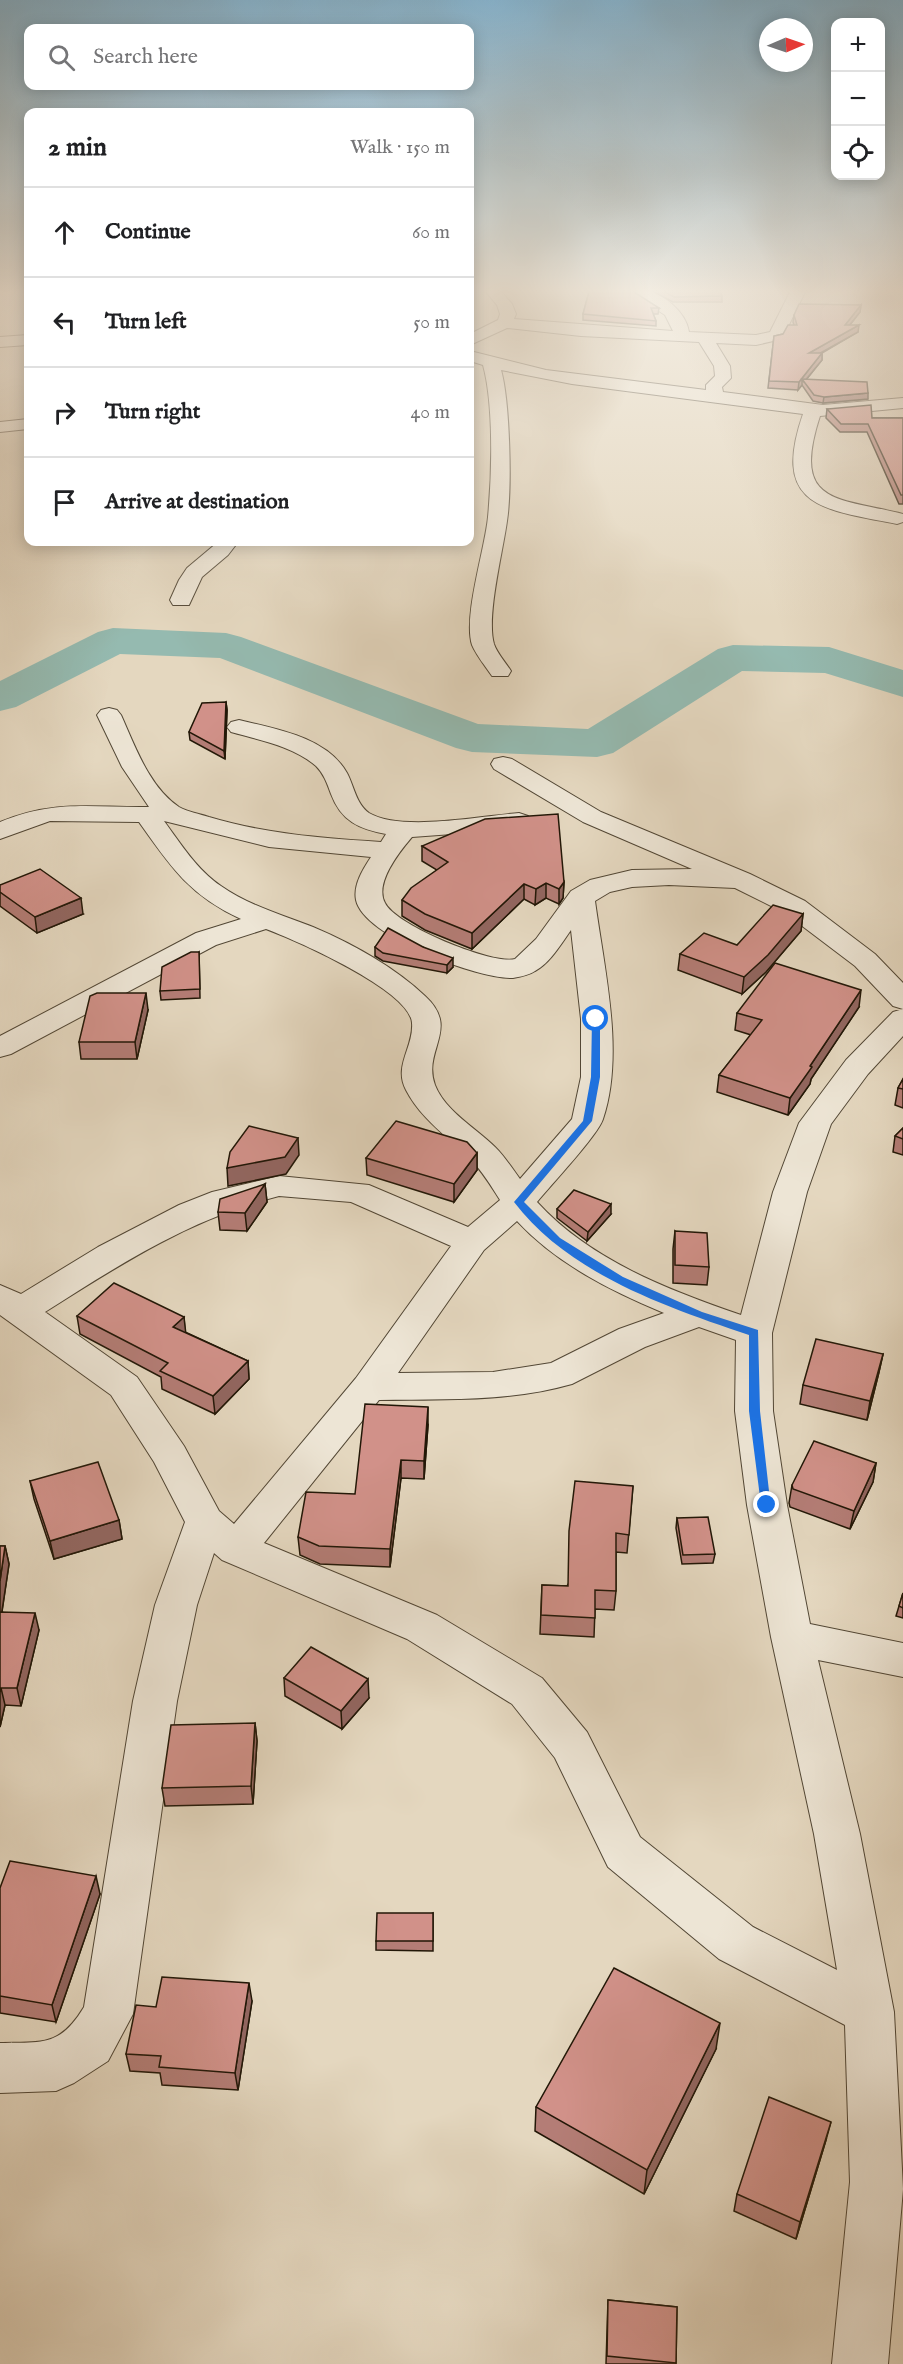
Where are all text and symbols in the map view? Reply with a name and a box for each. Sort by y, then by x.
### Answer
north arrow [759,18,813,72]
map controls [831,18,885,180]
button: + [831,18,885,72]
search box [24,24,474,90]
icon: search [45,41,78,74]
text: Search here [93,43,198,71]
button: − [831,72,885,126]
button: locate [831,126,885,180]
text: 2 min [48,131,107,164]
text: Walk · 150 m [350,135,450,160]
icon: ahead [48,216,81,249]
text: Continue [105,218,191,246]
text: 60 m [412,220,450,245]
icon: left [48,306,81,339]
text: Turn left [105,308,187,336]
text: 50 m [413,310,450,335]
icon: right [48,396,81,429]
text: Turn right [105,398,200,426]
text: 40 m [411,400,450,425]
icon: arrive [48,486,81,519]
text: Arrive at destination [105,488,289,516]
route start [582,1005,608,1031]
route end [753,1491,779,1517]

